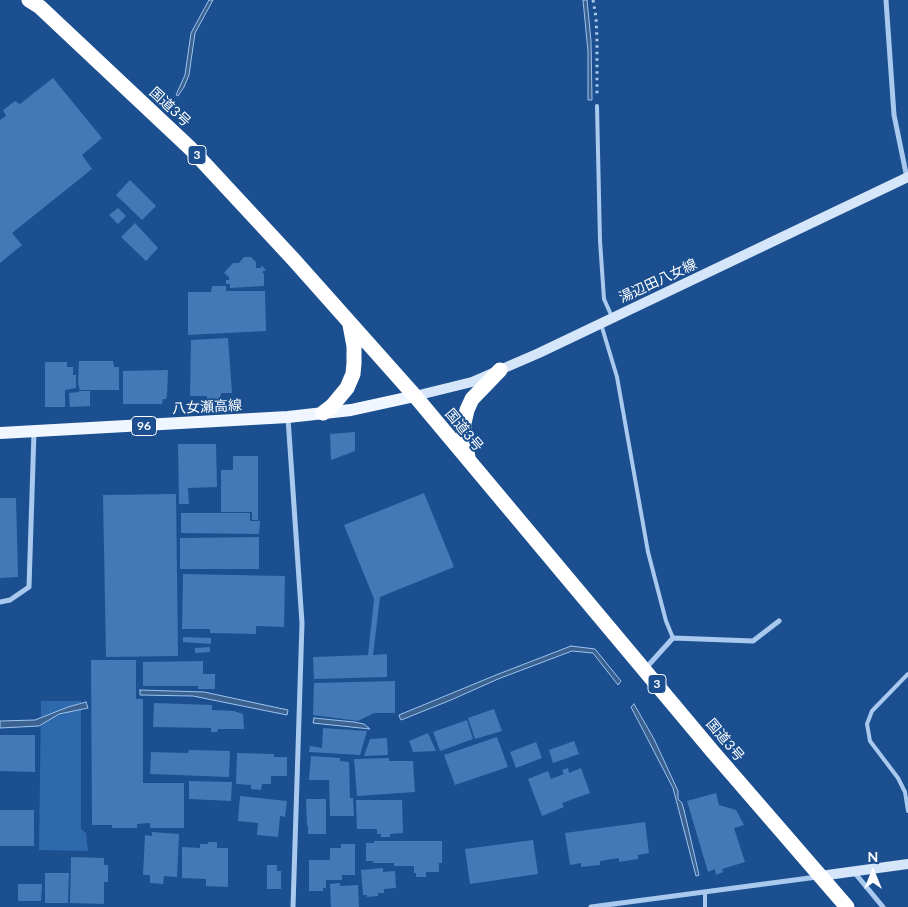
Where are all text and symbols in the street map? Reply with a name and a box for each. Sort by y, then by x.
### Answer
street label: 国道3号 [146,84,194,130]
road number: 3 [188,146,206,164]
street label: 湯辺田八女線 [616,256,700,306]
street label: 八女瀬高線 [172,397,242,417]
street label: 国道3号 [441,405,487,455]
road number: 96 [132,416,156,436]
road number: 3 [648,674,666,694]
street label: 国道3号 [702,715,748,765]
north arrow [848,847,898,897]
text: N [868,848,878,865]

